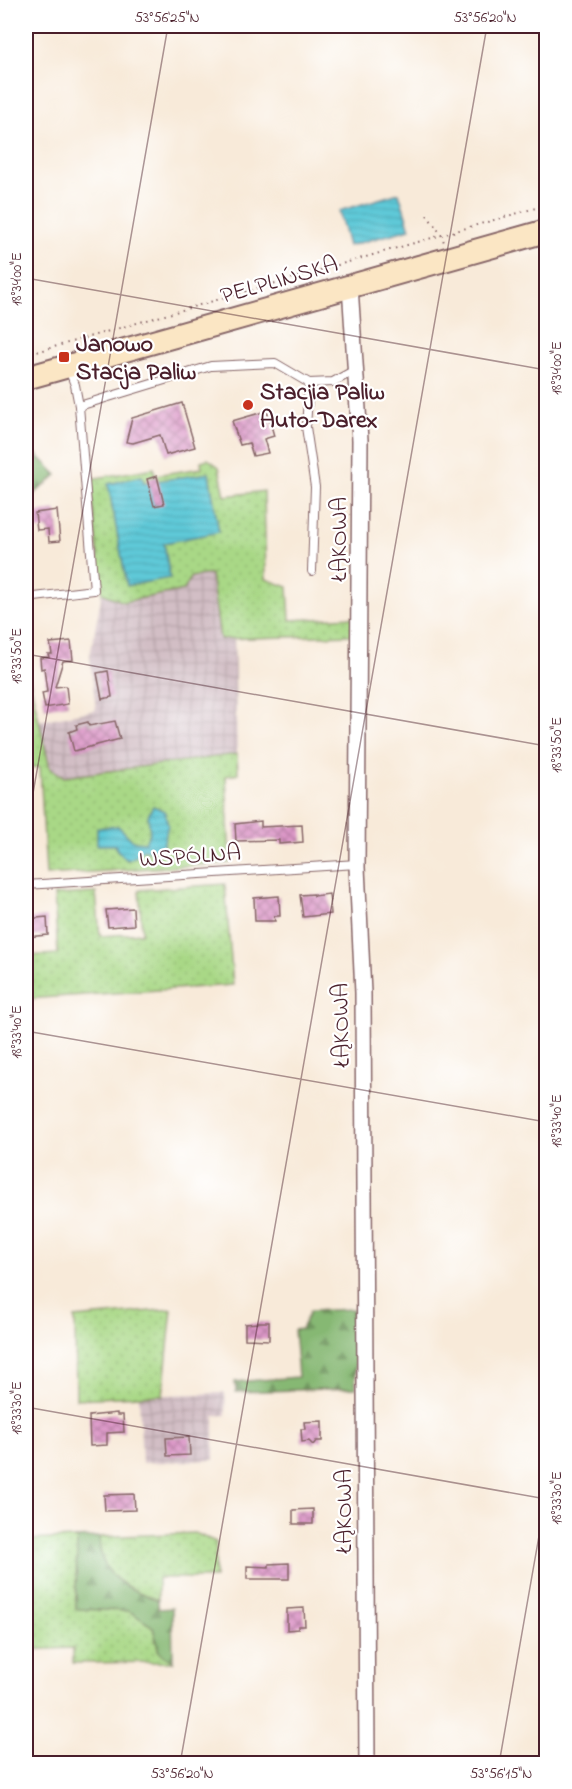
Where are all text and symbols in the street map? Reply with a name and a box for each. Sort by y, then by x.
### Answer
text: 53°56'25"N [134,7,200,29]
text: 53°56'20"N [453,7,517,29]
street label: PELPLIŃSKA [217,248,343,315]
text: 18°34'00"E [6,252,28,306]
place label: Janowo Stacja Paliw [76,328,197,391]
text: 18°34'00"E [546,341,568,395]
marker: Janowo Stacja Paliw [57,350,71,364]
place label: Stacjia Paliw Auto-Darex [260,376,385,439]
marker: Stacjia Paliw Auto-Darex [241,398,255,412]
street label: ŁĄKOWA [323,497,358,582]
text: 18°33'50"E [6,628,28,684]
text: 18°33'50"E [546,717,568,773]
street label: WSPÓLNA [138,836,242,879]
street label: ŁĄKOWA [324,982,361,1068]
text: 18°33'40"E [6,1005,28,1059]
text: 18°33'40"E [546,1094,568,1148]
text: 18°33'30"E [6,1381,28,1435]
street label: ŁĄKOWA [328,1469,363,1554]
text: 18°33'30"E [546,1471,568,1525]
text: 53°56'20"N [150,1763,214,1785]
text: 53°56'15"N [470,1763,532,1785]

